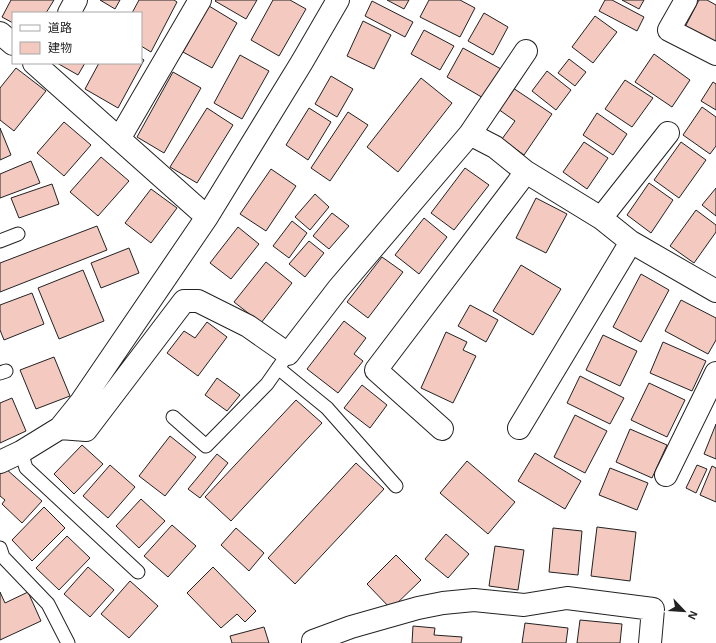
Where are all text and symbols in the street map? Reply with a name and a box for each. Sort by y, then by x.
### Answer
legend [12,12,142,64]
text: 道路 [48,21,72,35]
text: 建物 [48,41,72,55]
north arrow [664,591,704,631]
text: N [686,609,700,621]

